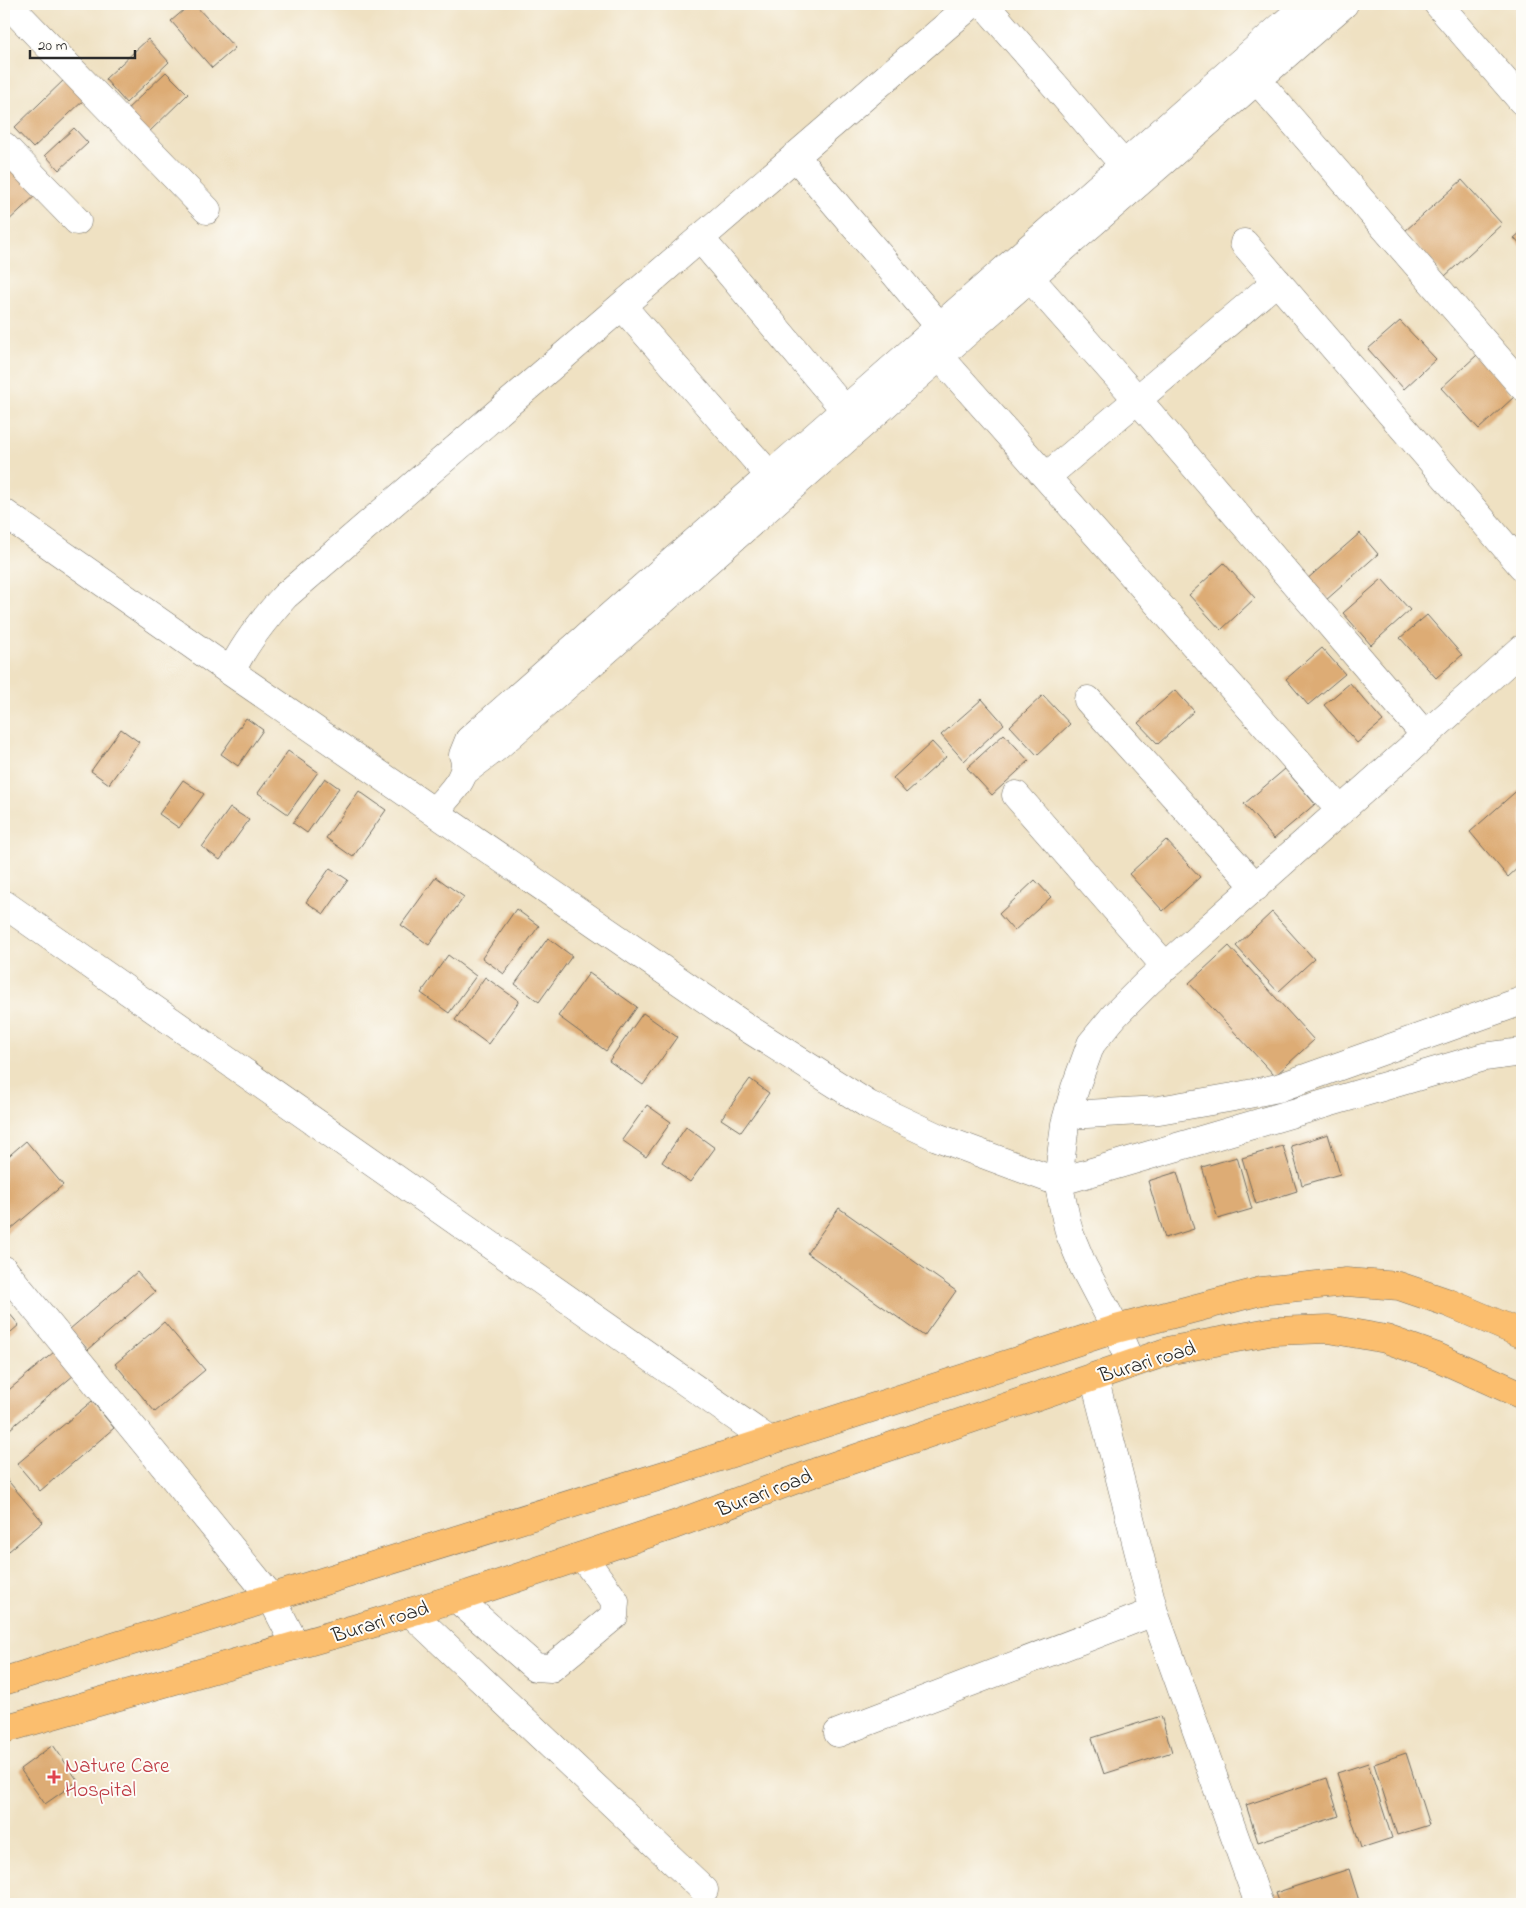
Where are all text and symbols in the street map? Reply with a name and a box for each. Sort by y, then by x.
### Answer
scale bar [30,28,135,60]
text: 20 m [38,35,68,57]
street label: Burari road [1094,1334,1200,1392]
street label: Burari road [712,1462,817,1526]
street label: Burari road [327,1594,433,1652]
place label: Nature Care Hospital [65,1752,170,1806]
marker: Nature Care Hospital [47,1770,61,1784]

